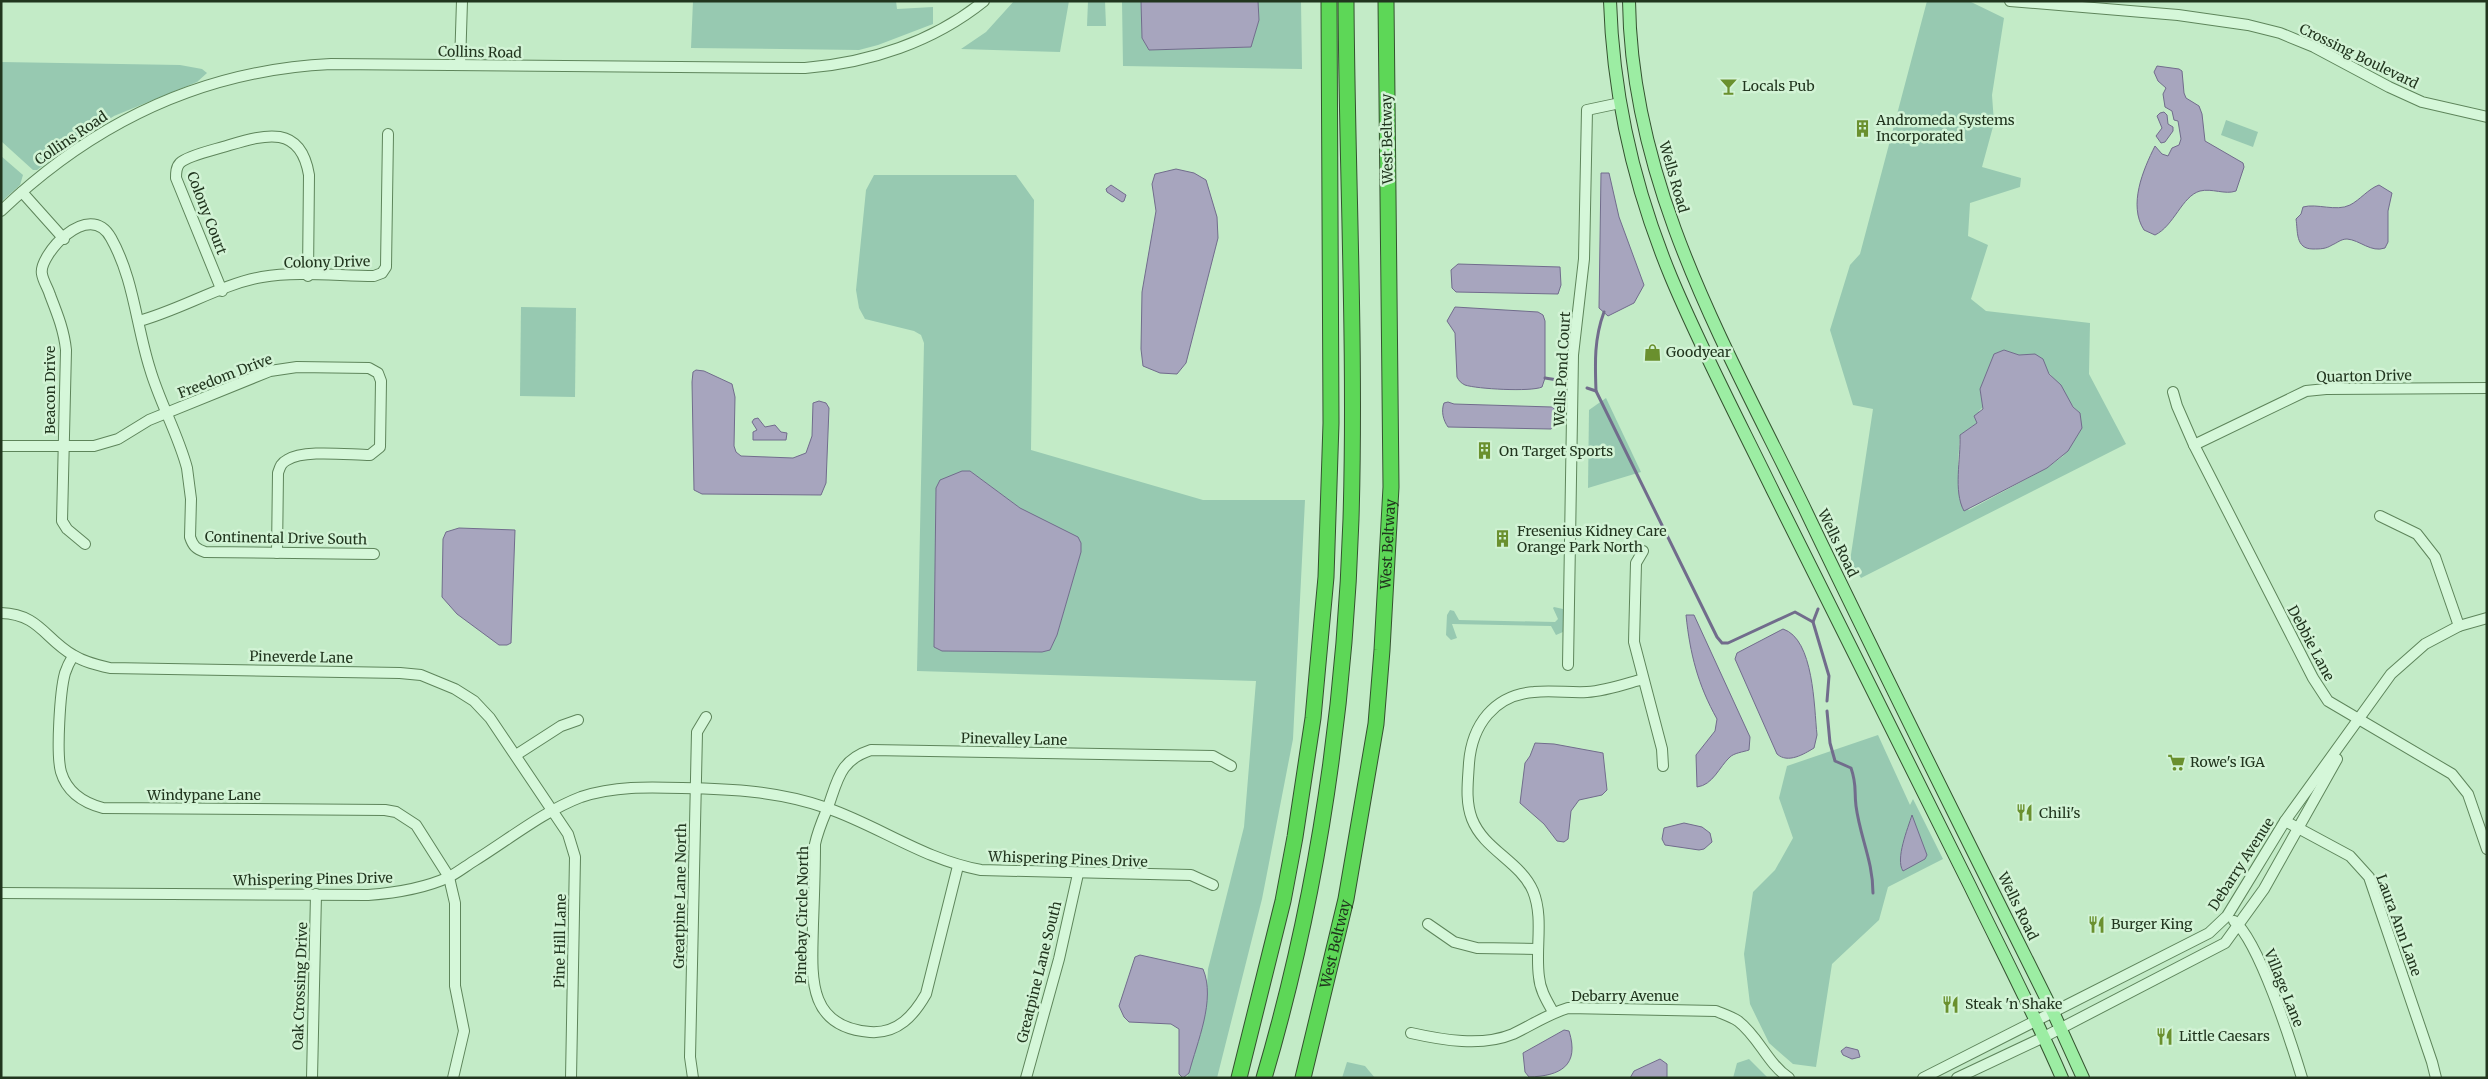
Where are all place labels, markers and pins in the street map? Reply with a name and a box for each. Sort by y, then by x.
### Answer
bar icon: Locals Pub [1718,76,1738,96]
place label: Locals Pub [1742,77,1815,95]
place label: Andromeda Systems Incorporated [1875,111,2015,145]
building icon: Andromeda Systems Incorporated [1852,118,1872,138]
shop icon: Goodyear [1642,342,1662,362]
place label: Goodyear [1666,343,1731,361]
building icon: On Target Sports [1475,441,1495,461]
place label: On Target Sports [1499,442,1613,460]
place label: Fresenius Kidney Care Orange Park North [1517,522,1666,556]
building icon: Fresenius Kidney Care Orange Park North [1493,529,1513,549]
supermarket icon: Rowe's IGA [2166,752,2186,772]
place label: Rowe's IGA [2190,753,2265,771]
restaurant icon: Chili's [2015,803,2035,823]
place label: Chili's [2039,804,2081,822]
restaurant icon: Burger King [2087,914,2107,934]
place label: Burger King [2111,915,2193,933]
restaurant icon: Steak 'n Shake [1941,994,1961,1014]
place label: Steak 'n Shake [1965,995,2062,1013]
restaurant icon: Little Caesars [2155,1026,2175,1046]
place label: Little Caesars [2179,1027,2270,1045]

